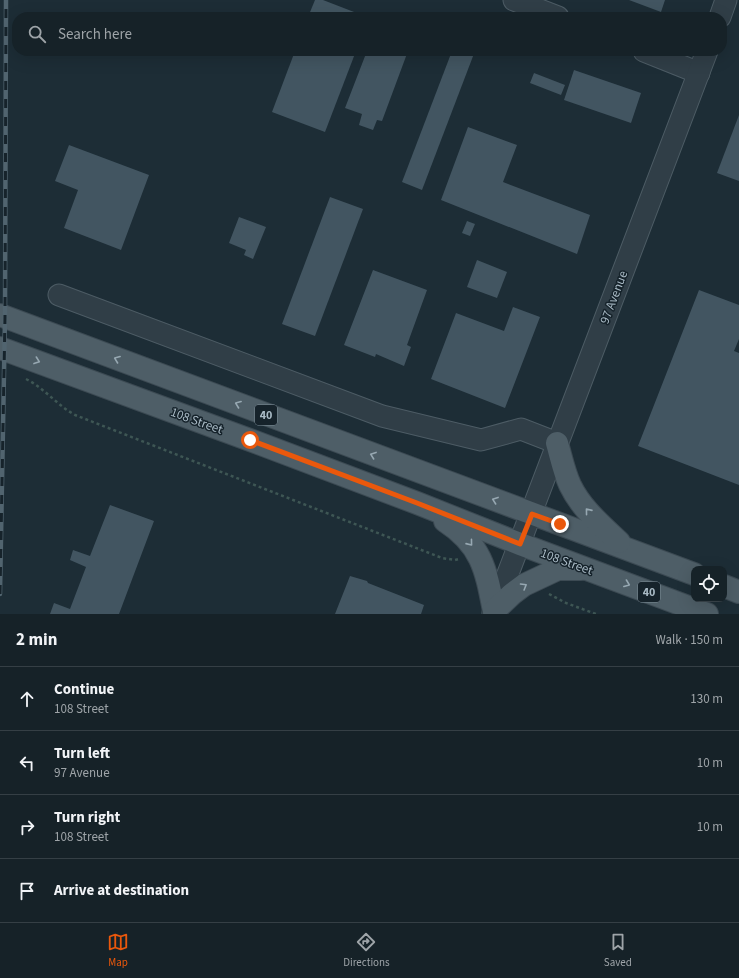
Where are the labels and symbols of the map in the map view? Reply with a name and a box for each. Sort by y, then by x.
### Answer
street label: 97 Avenue [596,268,632,327]
one-way arrow [113,355,120,363]
one-way arrow [33,357,40,365]
one-way arrow [235,401,242,409]
street label: 108 Street [168,403,226,439]
road number: 40 [255,405,277,425]
route start [241,431,259,449]
one-way arrow [370,451,377,459]
one-way arrow [492,496,499,504]
one-way arrow [585,508,592,515]
route end [551,515,569,533]
one-way arrow [465,539,472,546]
street label: 108 Street [538,544,596,580]
one-way arrow [623,579,630,587]
road number: 40 [638,582,660,602]
one-way arrow [520,583,527,590]

